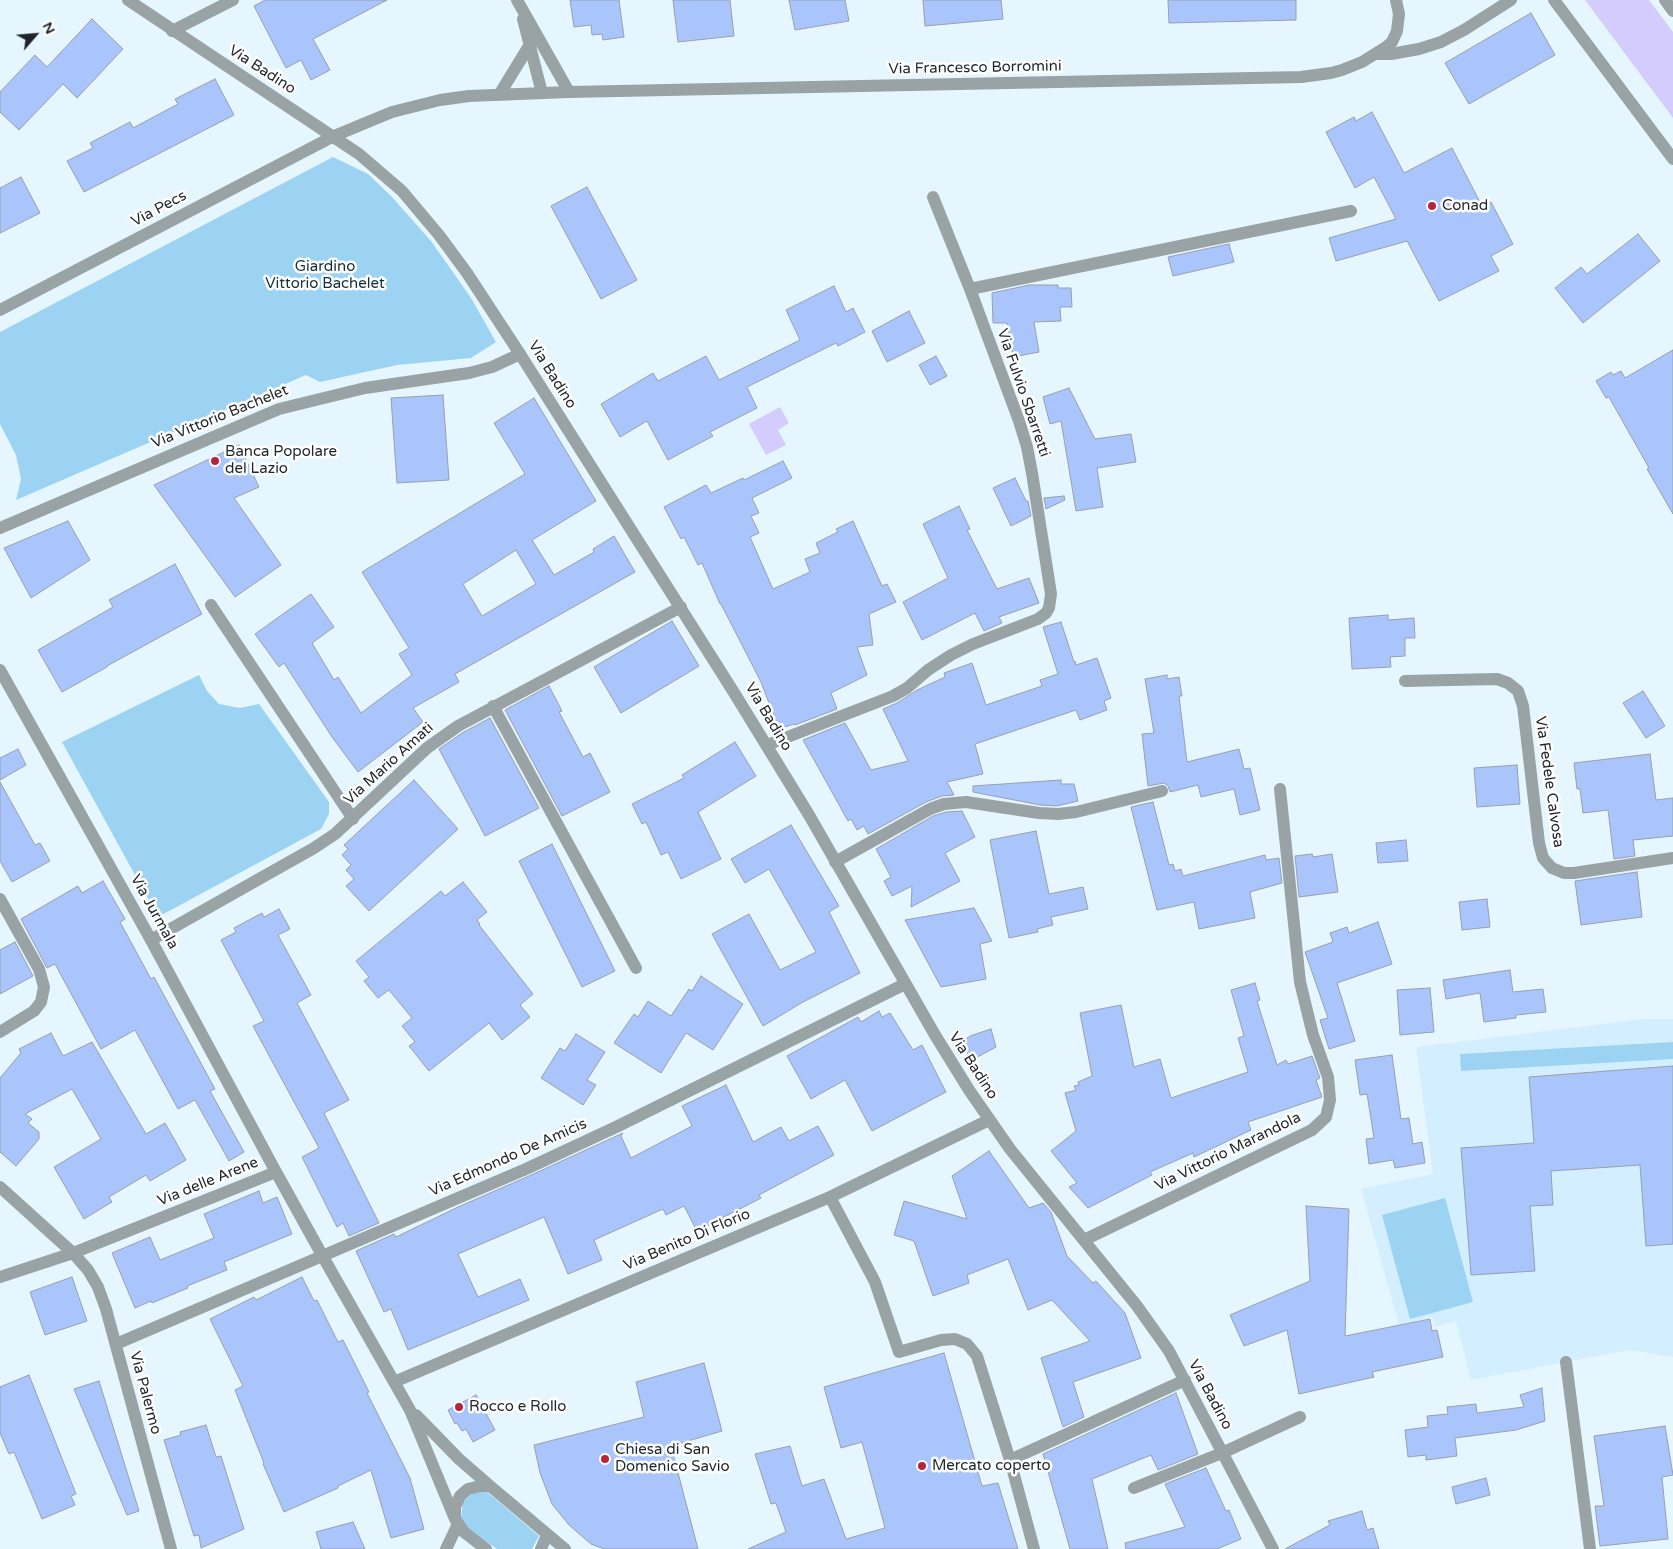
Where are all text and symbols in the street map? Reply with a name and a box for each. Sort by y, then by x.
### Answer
north arrow [10,10,60,60]
text: N [39,19,59,37]
street label: Via Badino [225,42,299,98]
street label: Via Francesco Borromini [888,57,1062,79]
street label: Via Pecs [128,187,190,231]
place label: Conad [1442,197,1488,215]
marker: Conad [1426,200,1438,212]
park label: Giardino Vittorio Bachelet [265,258,385,293]
street label: Via Fulvio Sbarretti [993,327,1053,459]
street label: Via Badino [524,338,580,412]
street label: Via Vittorio Bachelet [149,381,291,453]
place label: Banca Popolare del Lazio [225,443,337,478]
marker: Banca Popolare del Lazio [209,455,221,467]
street label: Via Badino [741,680,795,754]
street label: Via Fedele Calvosa [1531,715,1567,849]
street label: Via Mario Amati [340,719,438,809]
street label: Via Jurmala [126,872,182,952]
street label: Via Badino [945,1029,1001,1103]
street label: Via Vittorio Marandola [1152,1109,1304,1195]
street label: Via Edmondo De Amicis [426,1115,590,1201]
street label: Via delle Arene [155,1154,261,1210]
street label: Via Benito Di Florio [621,1205,753,1275]
street label: Via Palermo [125,1349,165,1437]
street label: Via Badino [1184,1357,1236,1433]
place label: Rocco e Rollo [469,1398,566,1416]
marker: Rocco e Rollo [453,1401,465,1413]
place label: Chiesa di San Domenico Savio [615,1441,730,1476]
marker: Chiesa di San Domenico Savio [599,1453,611,1465]
place label: Mercato coperto [932,1457,1051,1475]
marker: Mercato coperto [916,1460,928,1472]

